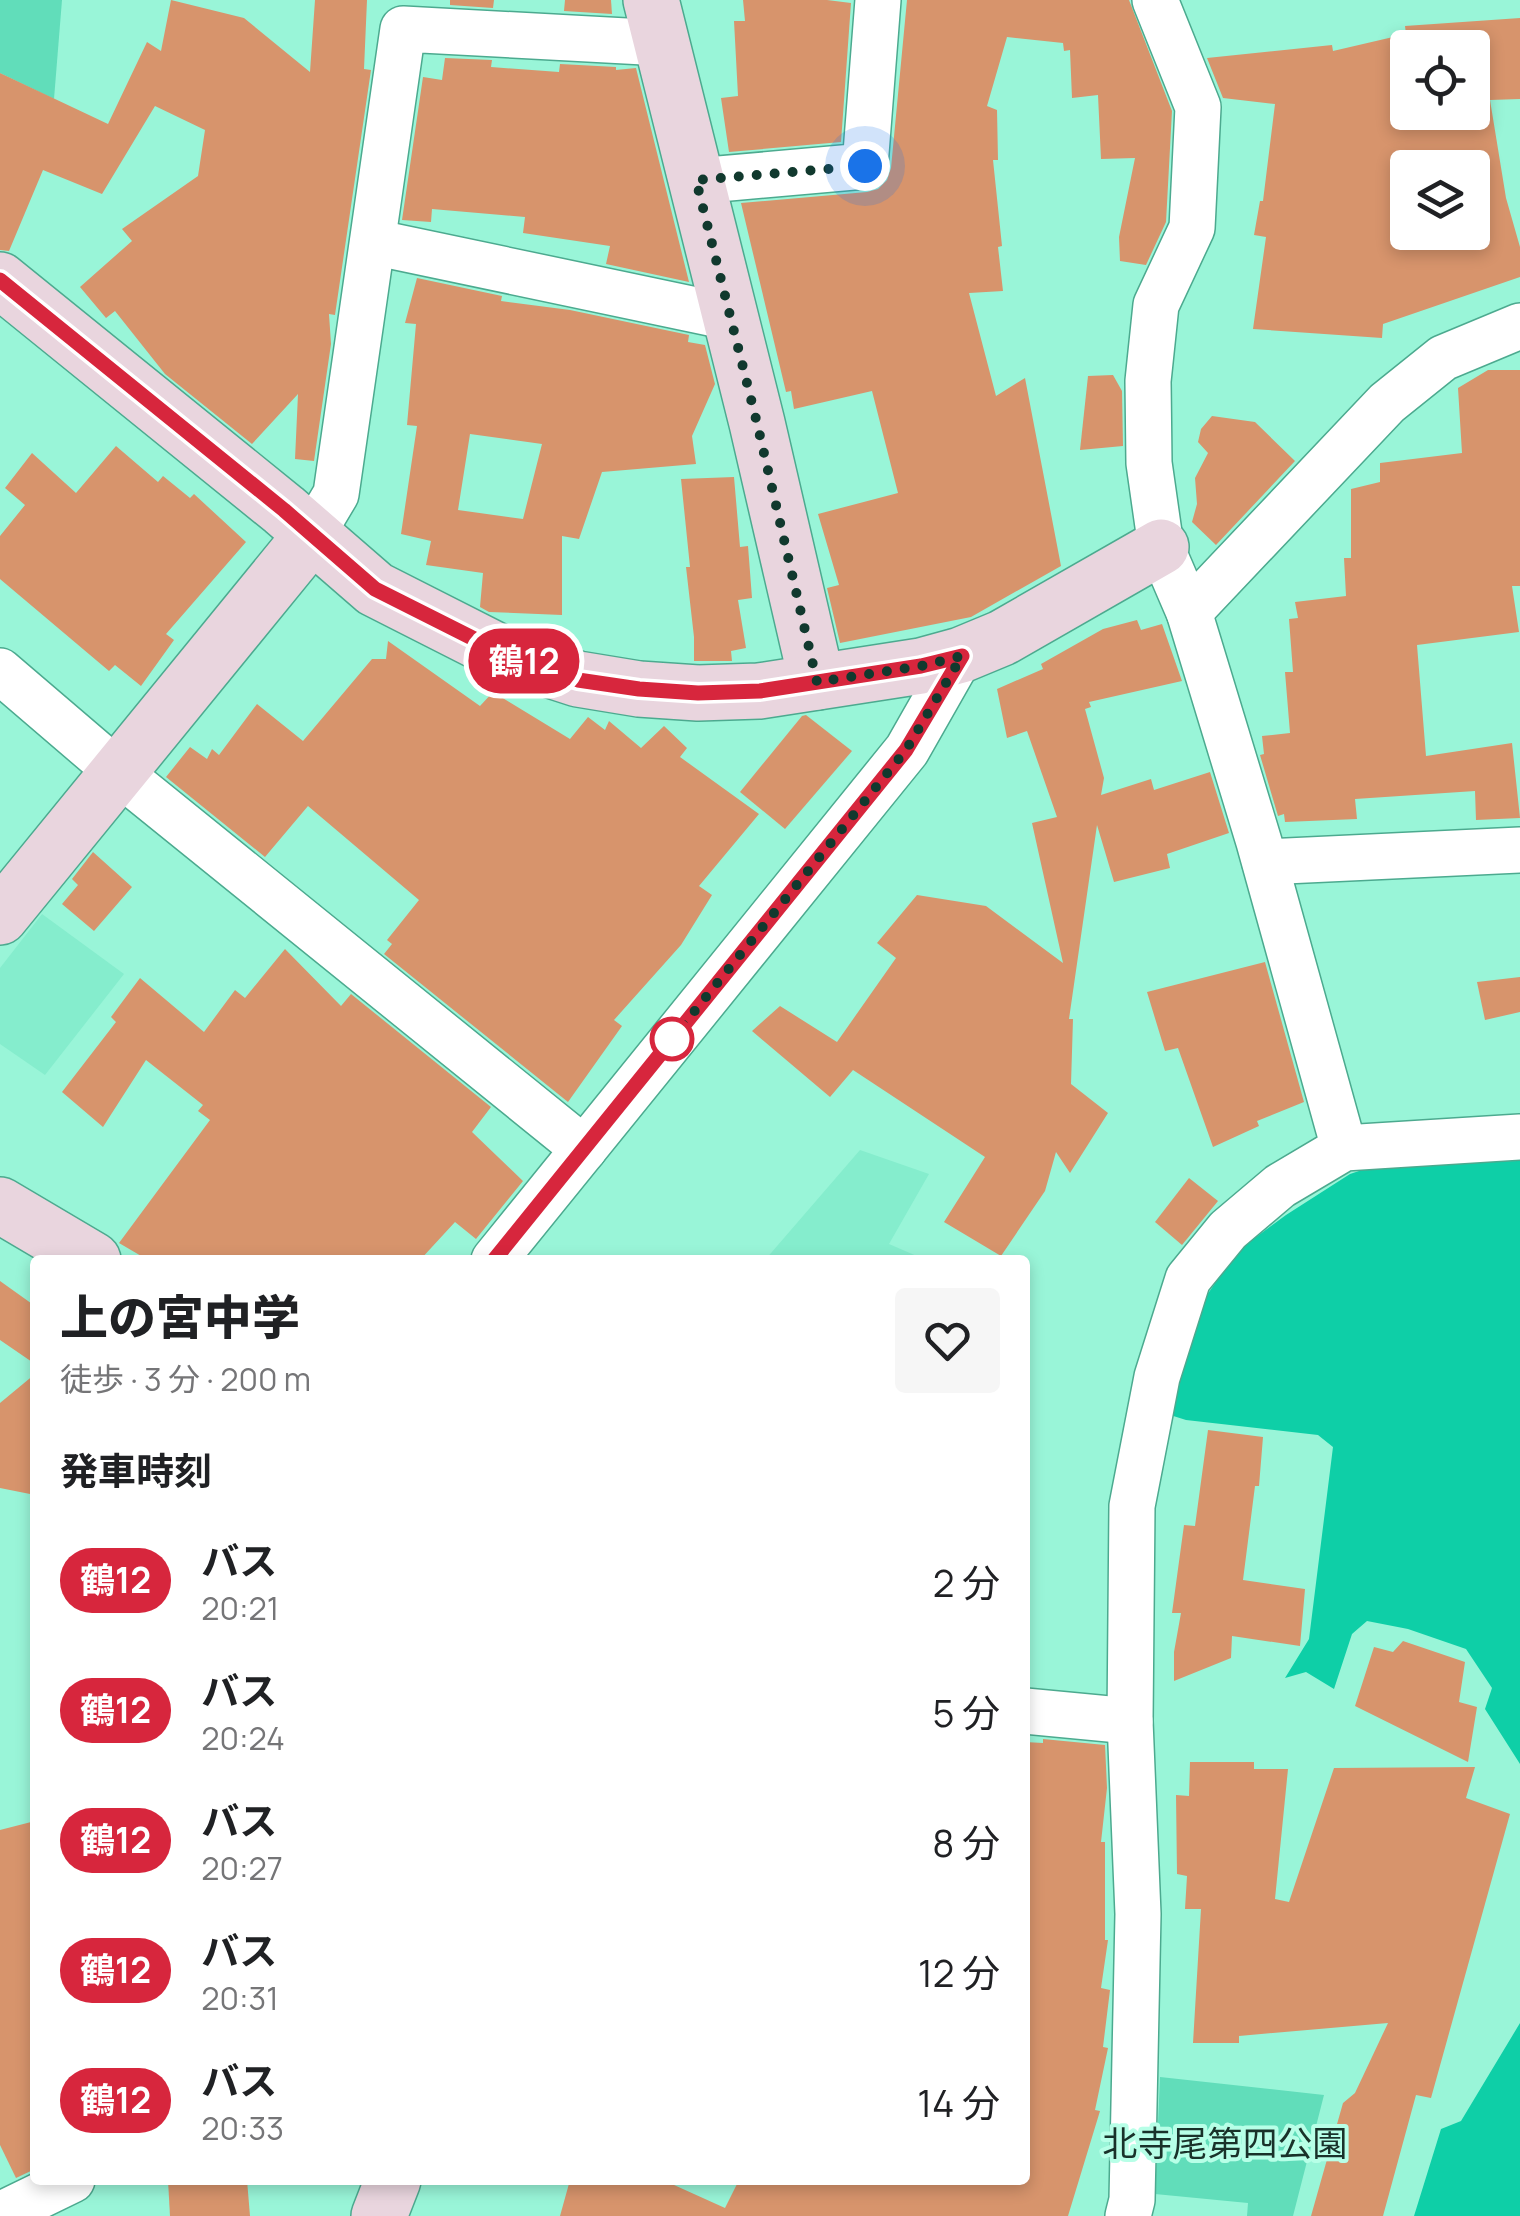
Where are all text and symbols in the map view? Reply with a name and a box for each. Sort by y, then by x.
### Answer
map controls [1390,30,1490,250]
button: locate [1390,30,1490,130]
your location [840,141,890,191]
button: layers [1390,150,1490,250]
line badge: 鶴12 [466,628,582,694]
text: 鶴12 [488,637,560,685]
unlabelled marker [651,1018,693,1060]
text: 上の宮中学 [60,1284,300,1349]
button: heart [895,1288,1000,1393]
text: 徒歩 · 3 分 · 200 m [60,1357,311,1401]
text: 発車時刻 [60,1444,212,1496]
text: バス [201,1534,277,1586]
text: 鶴12 [80,1556,151,1604]
text: 2 分 [933,1556,1000,1608]
text: 20:21 [201,1586,279,1630]
text: バス [201,1664,277,1716]
text: 鶴12 [80,1686,151,1734]
text: 5 分 [932,1686,1000,1738]
text: 20:24 [201,1716,285,1760]
text: バス [201,1794,277,1846]
text: 鶴12 [80,1816,151,1864]
text: 8 分 [932,1816,1000,1868]
text: 20:27 [201,1846,283,1890]
text: バス [201,1924,277,1976]
text: 鶴12 [80,1946,151,1994]
text: 12 分 [918,1946,1000,1998]
text: 20:31 [201,1976,279,2020]
text: バス [201,2054,277,2106]
text: 鶴12 [80,2076,151,2124]
text: 14 分 [917,2076,1000,2128]
text: 20:33 [201,2106,284,2150]
park label: 北寺尾第四公園 [1102,2119,1348,2167]

